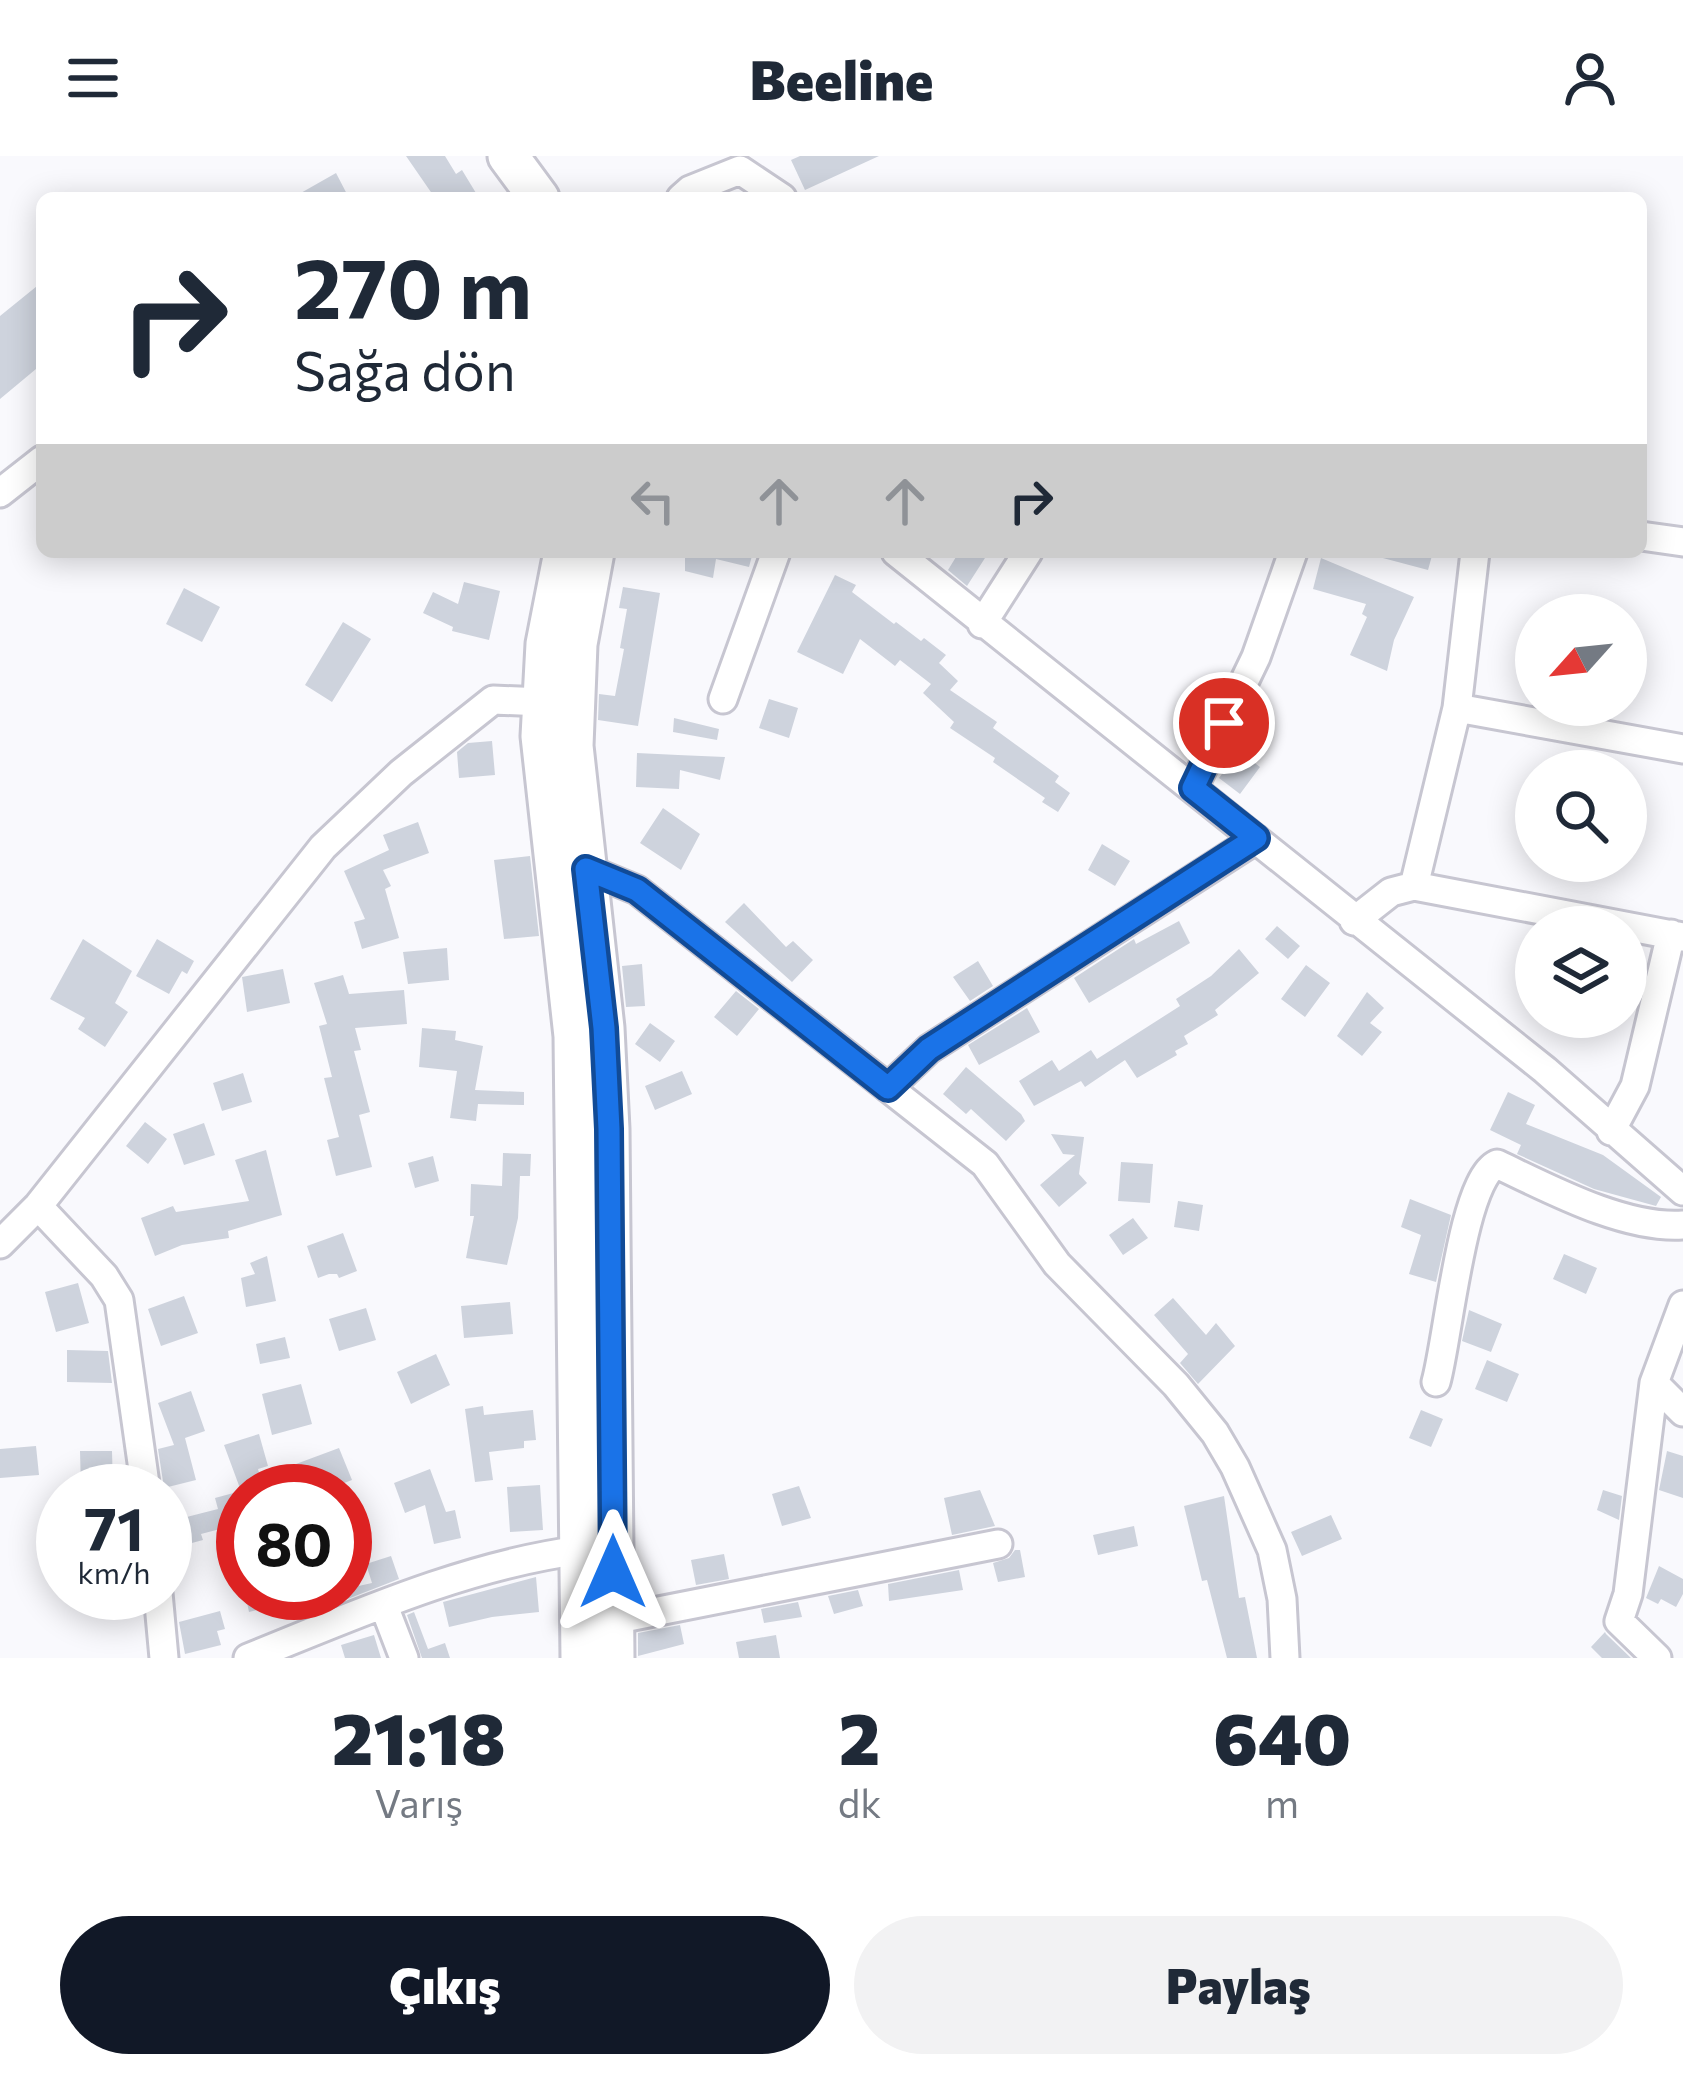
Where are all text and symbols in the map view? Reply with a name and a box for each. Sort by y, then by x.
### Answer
icon: menu [60,45,126,111]
text: Beeline [750,45,933,111]
icon: person [1557,45,1623,111]
text: 270 m [294,234,532,336]
icon: right [96,240,252,396]
text: Sağa dön [294,336,516,402]
icon: left [620,468,686,534]
icon: ahead [746,468,812,534]
icon: ahead [872,468,938,534]
icon: right [998,468,1064,534]
north arrow [1515,594,1647,726]
map controls [1515,594,1647,1038]
pin [1173,672,1275,774]
icon: arrive [1191,690,1257,756]
button: search [1515,750,1647,882]
button: layers [1515,906,1647,1038]
speed limit sign: 80 [216,1464,372,1620]
text: 71 [84,1490,144,1563]
position arrow [550,1509,676,1635]
text: km/h [78,1553,150,1590]
text: 21:18 [332,1692,506,1780]
text: 2 [839,1692,880,1780]
text: 640 [1213,1692,1351,1780]
text: Varış [375,1778,463,1826]
text: dk [838,1778,881,1826]
text: m [1265,1778,1299,1826]
button: Çıkış [60,1916,830,2054]
button: Paylaş [854,1916,1623,2054]

